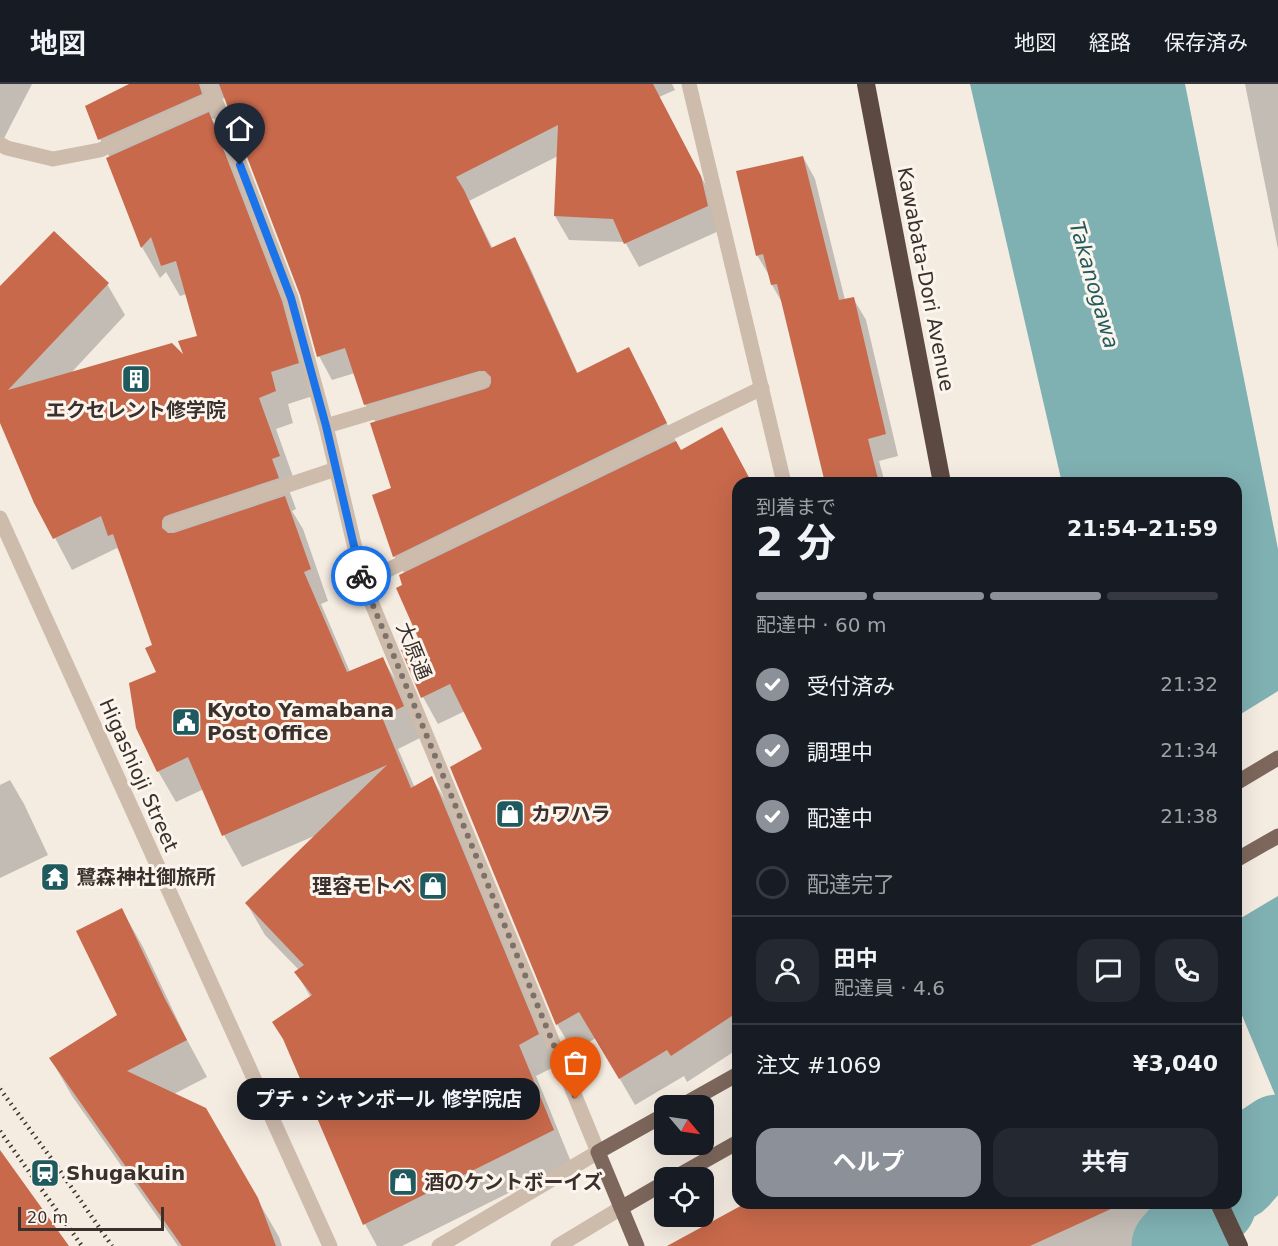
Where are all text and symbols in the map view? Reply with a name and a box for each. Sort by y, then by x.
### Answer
text: 地図 [30,27,86,60]
text: 地図 [1014,31,1056,55]
text: 経路 [1089,31,1131,55]
text: 保存済み [1164,31,1248,55]
pin [214,103,265,165]
icon: home [223,112,256,145]
street label: Kawabata-Dori Avenue [892,165,960,393]
water label: Takanogawa [1064,219,1124,351]
building icon: エクセレント修学院 [120,363,152,395]
place label: エクセレント修学院 [46,398,226,422]
text: 到着まで [756,495,836,519]
text: 21:54–21:59 [1067,516,1218,541]
text: 2 分 [756,520,836,565]
courier [331,546,391,606]
icon: bike [345,560,378,593]
text: 配達中 · 60 m [756,613,886,637]
street label: 大原通 [392,619,436,683]
icon: check [756,668,789,701]
text: 21:32 [1160,672,1218,696]
text: 受付済み [807,674,895,699]
street label: Higashioji Street [95,695,184,855]
place label: Kyoto Yamabana Post Office [207,698,394,745]
public building icon: Kyoto Yamabana Post Office [170,706,202,738]
icon: check [756,734,789,767]
text: 21:34 [1160,738,1218,762]
text: 調理中 [807,740,873,765]
shop icon: カワハラ [494,798,526,830]
icon: check [756,800,789,833]
place label: カワハラ [531,802,611,826]
text: 21:38 [1160,804,1218,828]
text: 配達中 [807,806,873,831]
temple icon: 鷺森神社御旅所 [39,861,71,893]
place label: 鷺森神社御旅所 [76,865,216,889]
shop icon: 理容モトベ [417,870,449,902]
text: 配達完了 [807,872,895,897]
place label: 理容モトベ [312,874,412,898]
button: person [756,939,819,1002]
button: chat [1077,939,1140,1002]
button: phone [1155,939,1218,1002]
text: 田中 [834,946,878,971]
text: 配達員 · 4.6 [834,976,945,1000]
pin [550,1037,601,1099]
icon: bag [559,1046,592,1079]
text: ¥3,040 [1133,1051,1218,1076]
text: 注文 #1069 [756,1053,881,1078]
callout: プチ・シャンボール 修学院店 [237,1078,540,1120]
text: プチ・シャンボール 修学院店 [255,1087,522,1111]
north arrow [654,1095,714,1155]
map controls [654,1095,714,1227]
button: ヘルプ [756,1128,981,1197]
button: 共有 [993,1128,1218,1197]
station icon: Shugakuin [29,1157,61,1189]
place label: Shugakuin [66,1161,185,1185]
shop icon: 酒のケントボーイズ [387,1166,419,1198]
button: locate [654,1167,714,1227]
place label: 酒のケントボーイズ [424,1170,603,1194]
scale bar [18,1204,164,1232]
text: 20 m [27,1208,68,1227]

